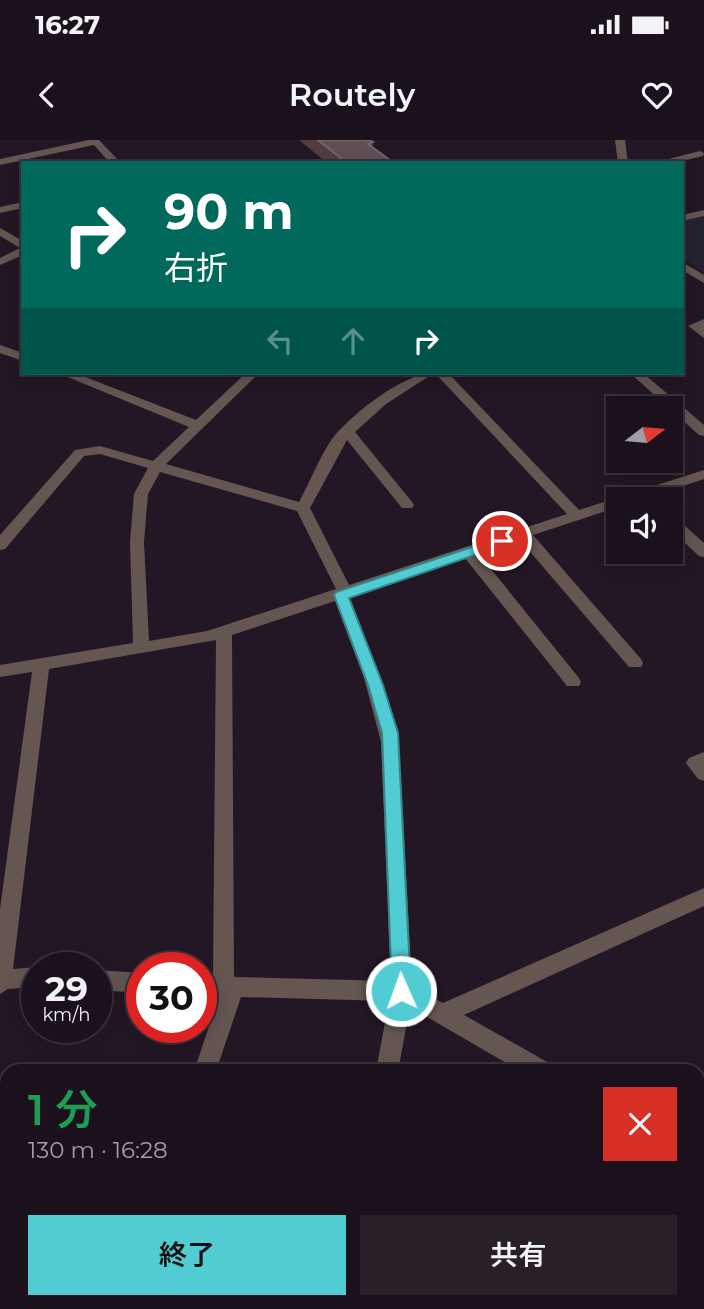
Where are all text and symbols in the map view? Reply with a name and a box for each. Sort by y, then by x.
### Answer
text: 16:27 [35,9,100,41]
text: Routely [289,75,415,114]
icon: back [28,76,66,114]
icon: heart [638,76,676,114]
text: 90 m [164,182,294,241]
icon: right [49,189,140,280]
text: 右折 [164,248,228,287]
icon: left [261,322,299,360]
icon: ahead [334,322,372,360]
icon: right [407,322,445,360]
north arrow [606,396,682,472]
map controls [606,396,683,564]
button: sound [606,487,683,564]
pin [472,511,532,571]
icon: arrive [483,522,521,560]
speed limit sign: 30 [126,952,217,1043]
position arrow [364,954,438,1028]
text: 29 [45,967,88,1010]
text: km/h [42,1004,91,1026]
text: 1 分 [28,1084,98,1136]
button: close [603,1087,677,1161]
text: 130 m · 16:28 [28,1136,168,1164]
button: 終了 [28,1215,346,1295]
button: 共有 [360,1215,677,1295]

